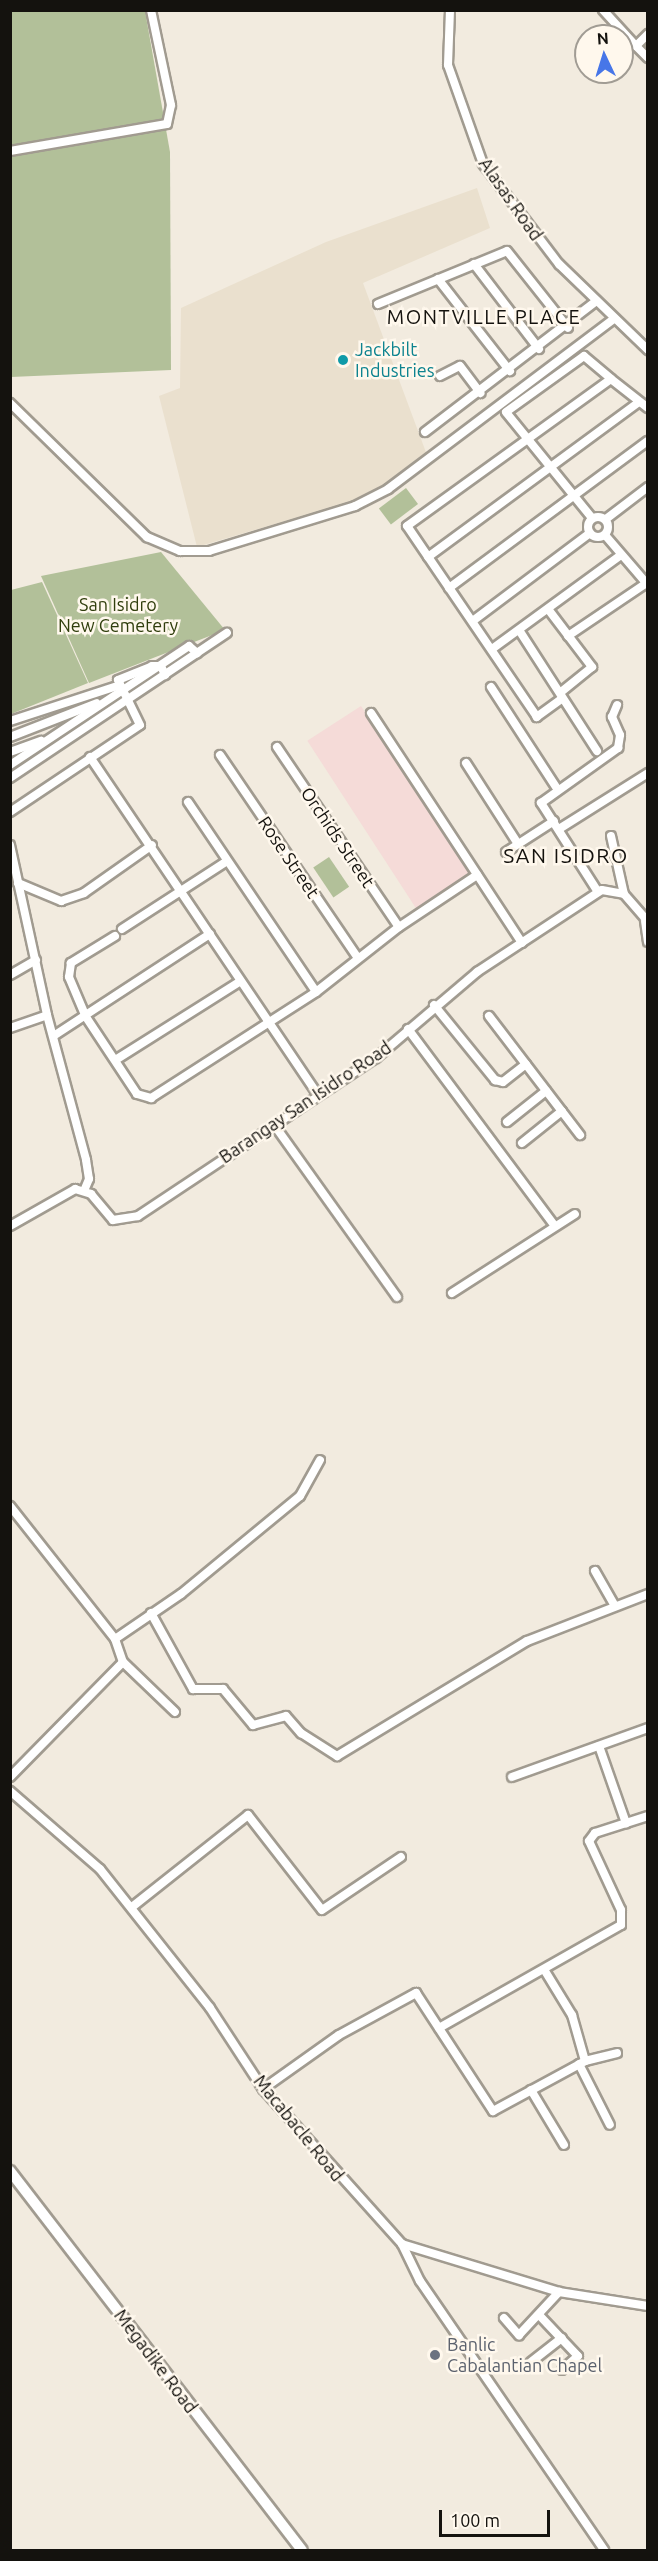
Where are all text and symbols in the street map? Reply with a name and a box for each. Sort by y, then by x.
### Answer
north arrow [574,24,634,84]
text: N [596,29,609,47]
street label: Alasas Road [475,153,547,245]
district label: MONTVILLE PLACE [387,304,581,328]
place label: Jackbilt Industries [355,339,435,382]
marker: Jackbilt Industries [336,353,350,367]
park label: San Isidro New Cemetery [58,594,178,636]
street label: Orchids Street [296,783,380,891]
street label: Rose Street [254,812,324,902]
district label: SAN ISIDRO [503,842,629,868]
street label: Barangay San Isidro Road [215,1036,395,1168]
street label: Macabacle Road [249,2070,349,2186]
street label: Megadike Road [110,2305,202,2417]
place label: Banlic Cabalantian Chapel [447,2334,602,2376]
marker: Banlic Cabalantian Chapel [428,2348,442,2362]
scale bar [442,2498,553,2536]
text: 100 m [450,2510,500,2530]

